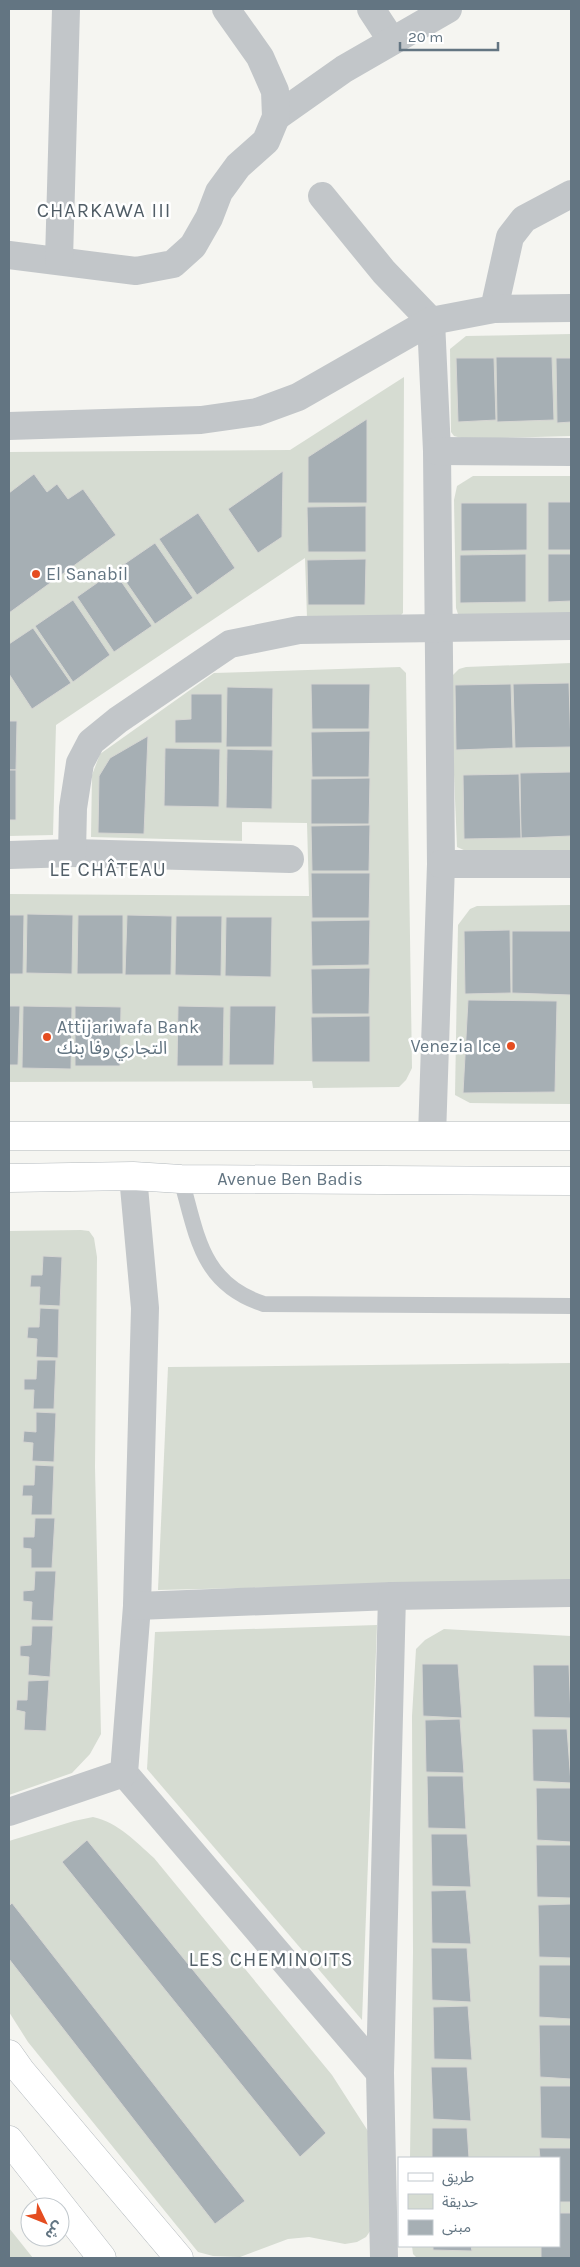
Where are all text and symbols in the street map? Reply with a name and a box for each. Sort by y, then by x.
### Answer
scale bar [400,20,498,52]
text: 20 m [408,28,443,46]
district label: CHARKAWA III [37,199,171,222]
place label: El Sanabil [46,563,128,585]
marker: El Sanabil [30,568,42,580]
district label: LE CHÂTEAU [49,858,167,881]
place label: Attijariwafa Bank التجاري وفا بنك [57,1016,199,1061]
marker: Attijariwafa Bank التجاري وفا بنك [41,1031,53,1043]
place label: Venezia Ice [410,1035,501,1057]
marker: Venezia Ice [505,1040,517,1052]
street label: Avenue Ben Badis [217,1168,363,1190]
district label: LES CHEMINOITS [188,1948,354,1971]
legend [398,2157,560,2247]
text: طريق [442,2168,474,2187]
text: حديقة [442,2193,478,2211]
north arrow [20,2197,70,2247]
text: ش [41,2218,67,2243]
text: مبنى [442,2218,471,2236]

